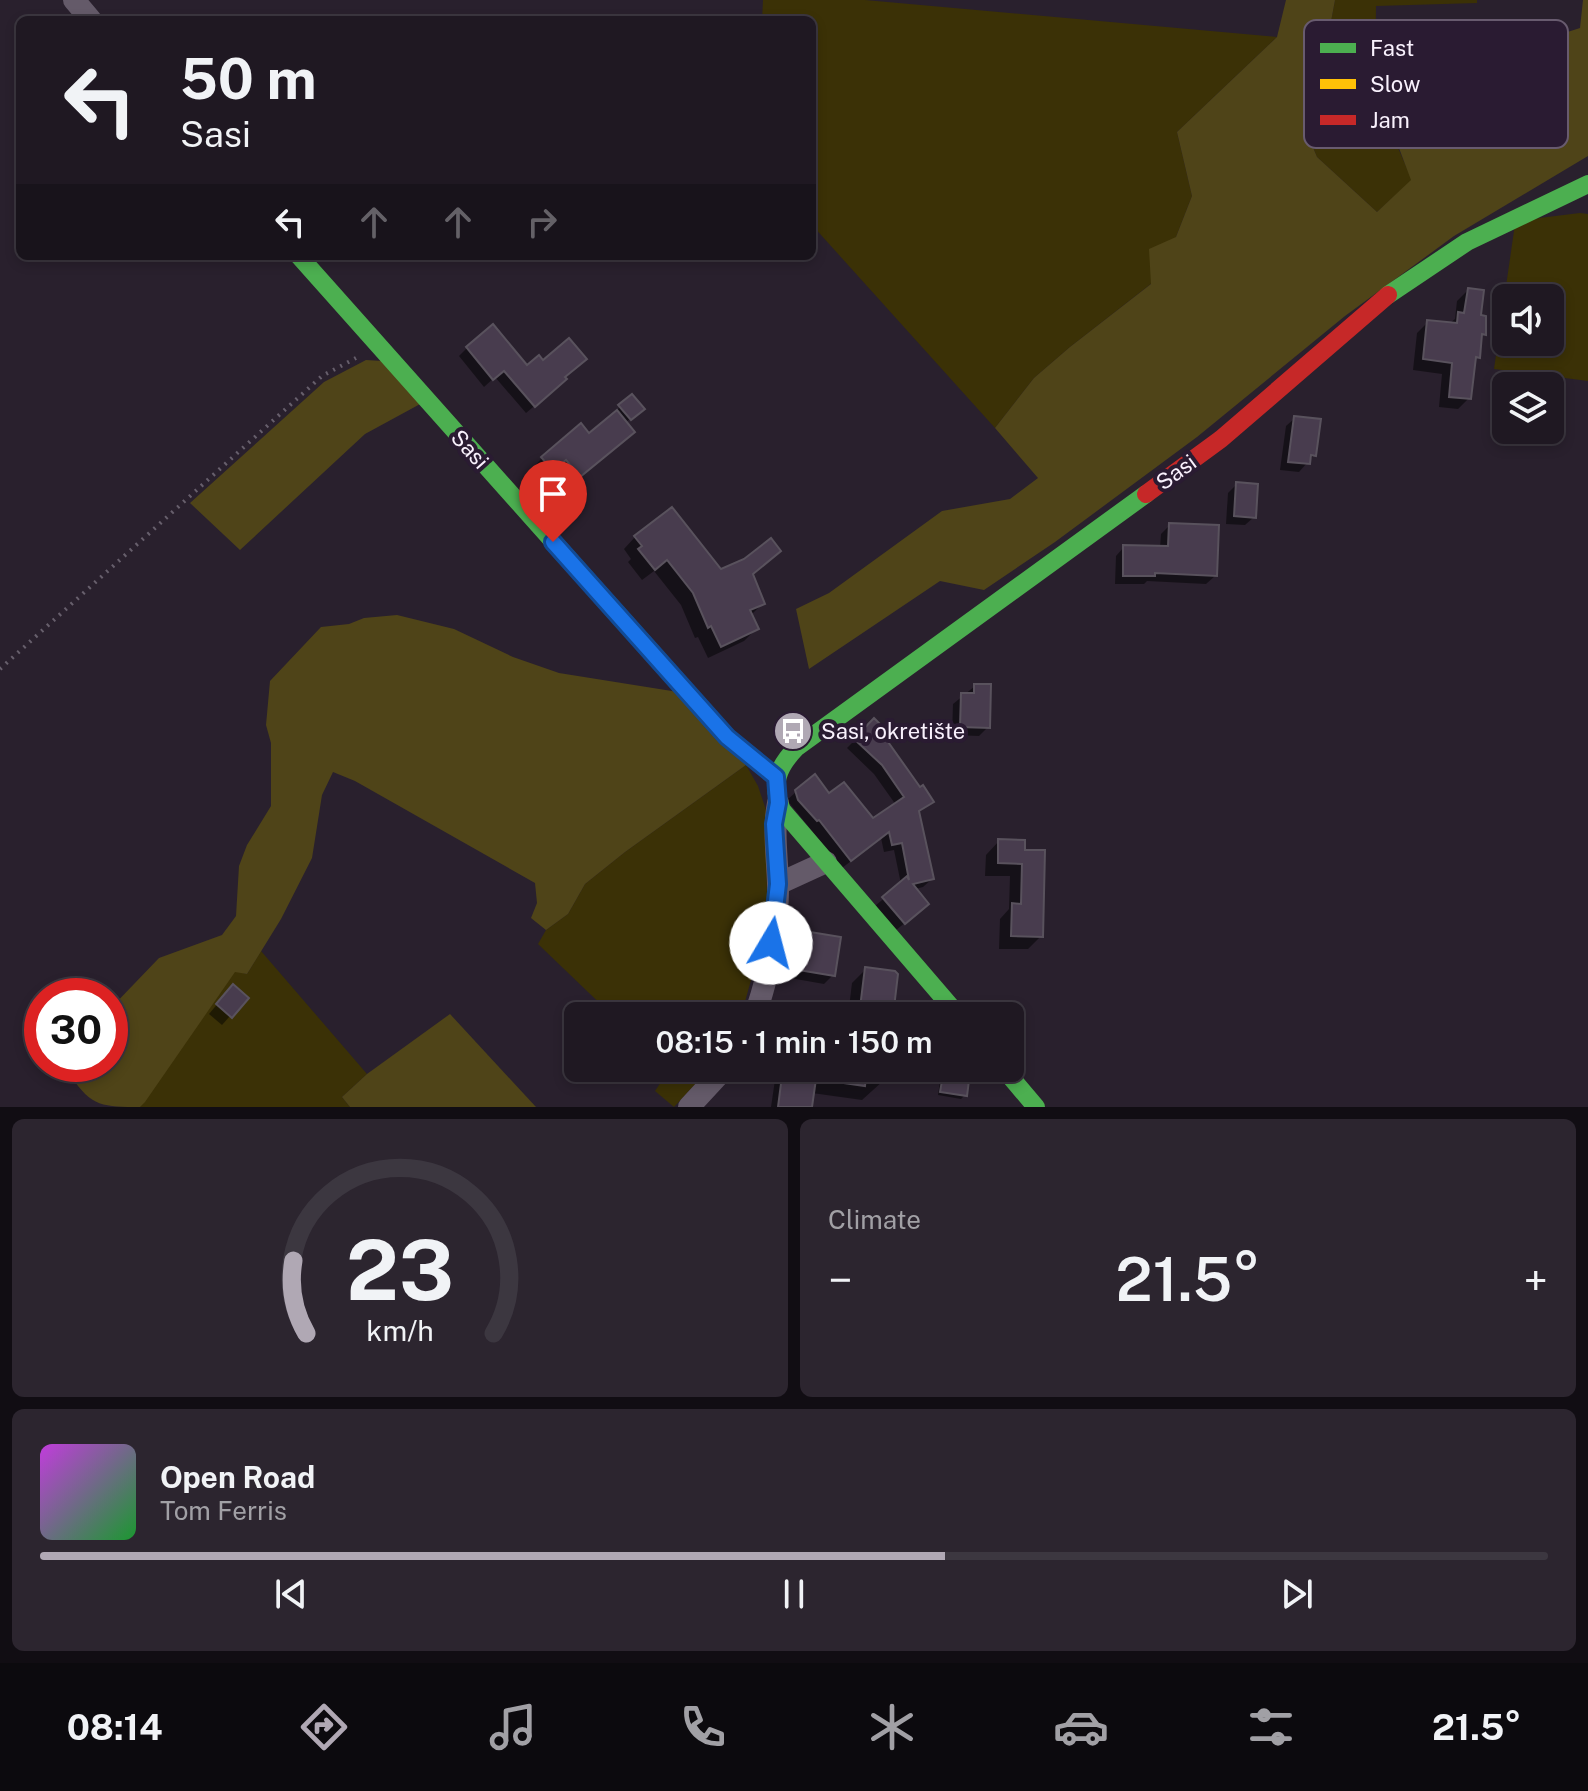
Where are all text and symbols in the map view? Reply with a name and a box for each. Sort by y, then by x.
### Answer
legend [1304,20,1568,148]
text: Fast [1370,35,1414,61]
text: 50 m [180,46,317,112]
icon: left [48,48,152,152]
text: Slow [1370,71,1420,97]
text: Jam [1370,107,1410,133]
text: Sasi [180,113,251,155]
icon: left [268,200,312,244]
icon: ahead [352,200,396,244]
icon: ahead [436,200,480,244]
icon: right [520,200,564,244]
map controls [1492,284,1564,444]
button: sound [1492,284,1564,356]
button: layers [1492,372,1564,444]
street label: Sasi [446,424,494,474]
street label: Sasi [1151,449,1201,495]
pin [519,460,587,542]
icon: arrive [531,472,575,516]
bus stop icon: Sasi, okretište [772,710,814,752]
place label: Sasi, okretište [821,718,965,744]
position arrow [729,901,813,985]
speed limit sign: 30 [24,978,128,1082]
text: 08:15 · 1 min · 150 m [656,1024,932,1060]
text: Climate [828,1204,921,1235]
text: 23 [346,1221,454,1319]
text: 21.5° [1116,1244,1260,1315]
text: − [828,1254,852,1306]
text: + [1524,1254,1548,1306]
text: km/h [366,1314,434,1347]
text: Open Road [160,1459,315,1495]
text: Tom Ferris [160,1495,287,1526]
icon: previous [269,1572,313,1616]
icon: pause [772,1572,816,1616]
icon: next [1275,1572,1319,1616]
icon: directions [296,1699,352,1755]
icon: music [485,1699,541,1755]
icon: phone [675,1699,731,1755]
icon: climate [864,1699,920,1755]
icon: car [1053,1699,1109,1755]
icon: filters [1243,1699,1299,1755]
text: 08:14 [67,1706,163,1748]
text: 21.5° [1432,1706,1521,1748]

